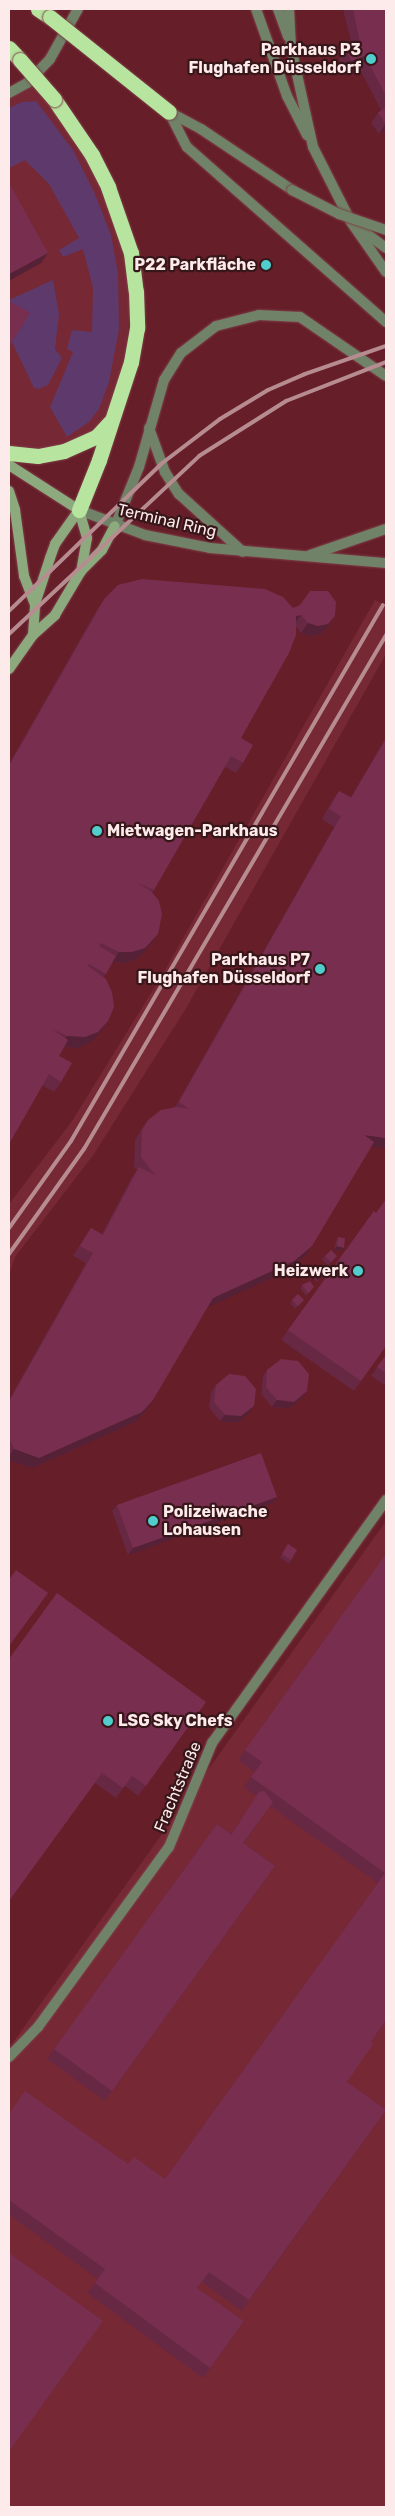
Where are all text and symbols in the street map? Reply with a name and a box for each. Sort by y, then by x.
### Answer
place label: Parkhaus P3 Flughafen Düsseldorf [188,40,361,78]
marker: Parkhaus P3 Flughafen Düsseldorf [365,53,377,65]
place label: P22 Parkfläche [134,255,256,275]
marker: P22 Parkfläche [260,259,272,271]
street label: Terminal Ring [116,500,218,542]
place label: Mietwagen-Parkhaus [107,821,277,841]
marker: Mietwagen-Parkhaus [91,825,103,837]
place label: Parkhaus P7 Flughafen Düsseldorf [137,950,310,988]
marker: Parkhaus P7 Flughafen Düsseldorf [314,963,326,975]
place label: Heizwerk [274,1261,348,1281]
marker: Heizwerk [352,1265,364,1277]
place label: Polizeiwache Lohausen [163,1502,267,1540]
marker: Polizeiwache Lohausen [147,1515,159,1527]
place label: LSG Sky Chefs [118,1711,233,1731]
marker: LSG Sky Chefs [102,1715,114,1727]
street label: Frachtstraße [150,1739,206,1835]

